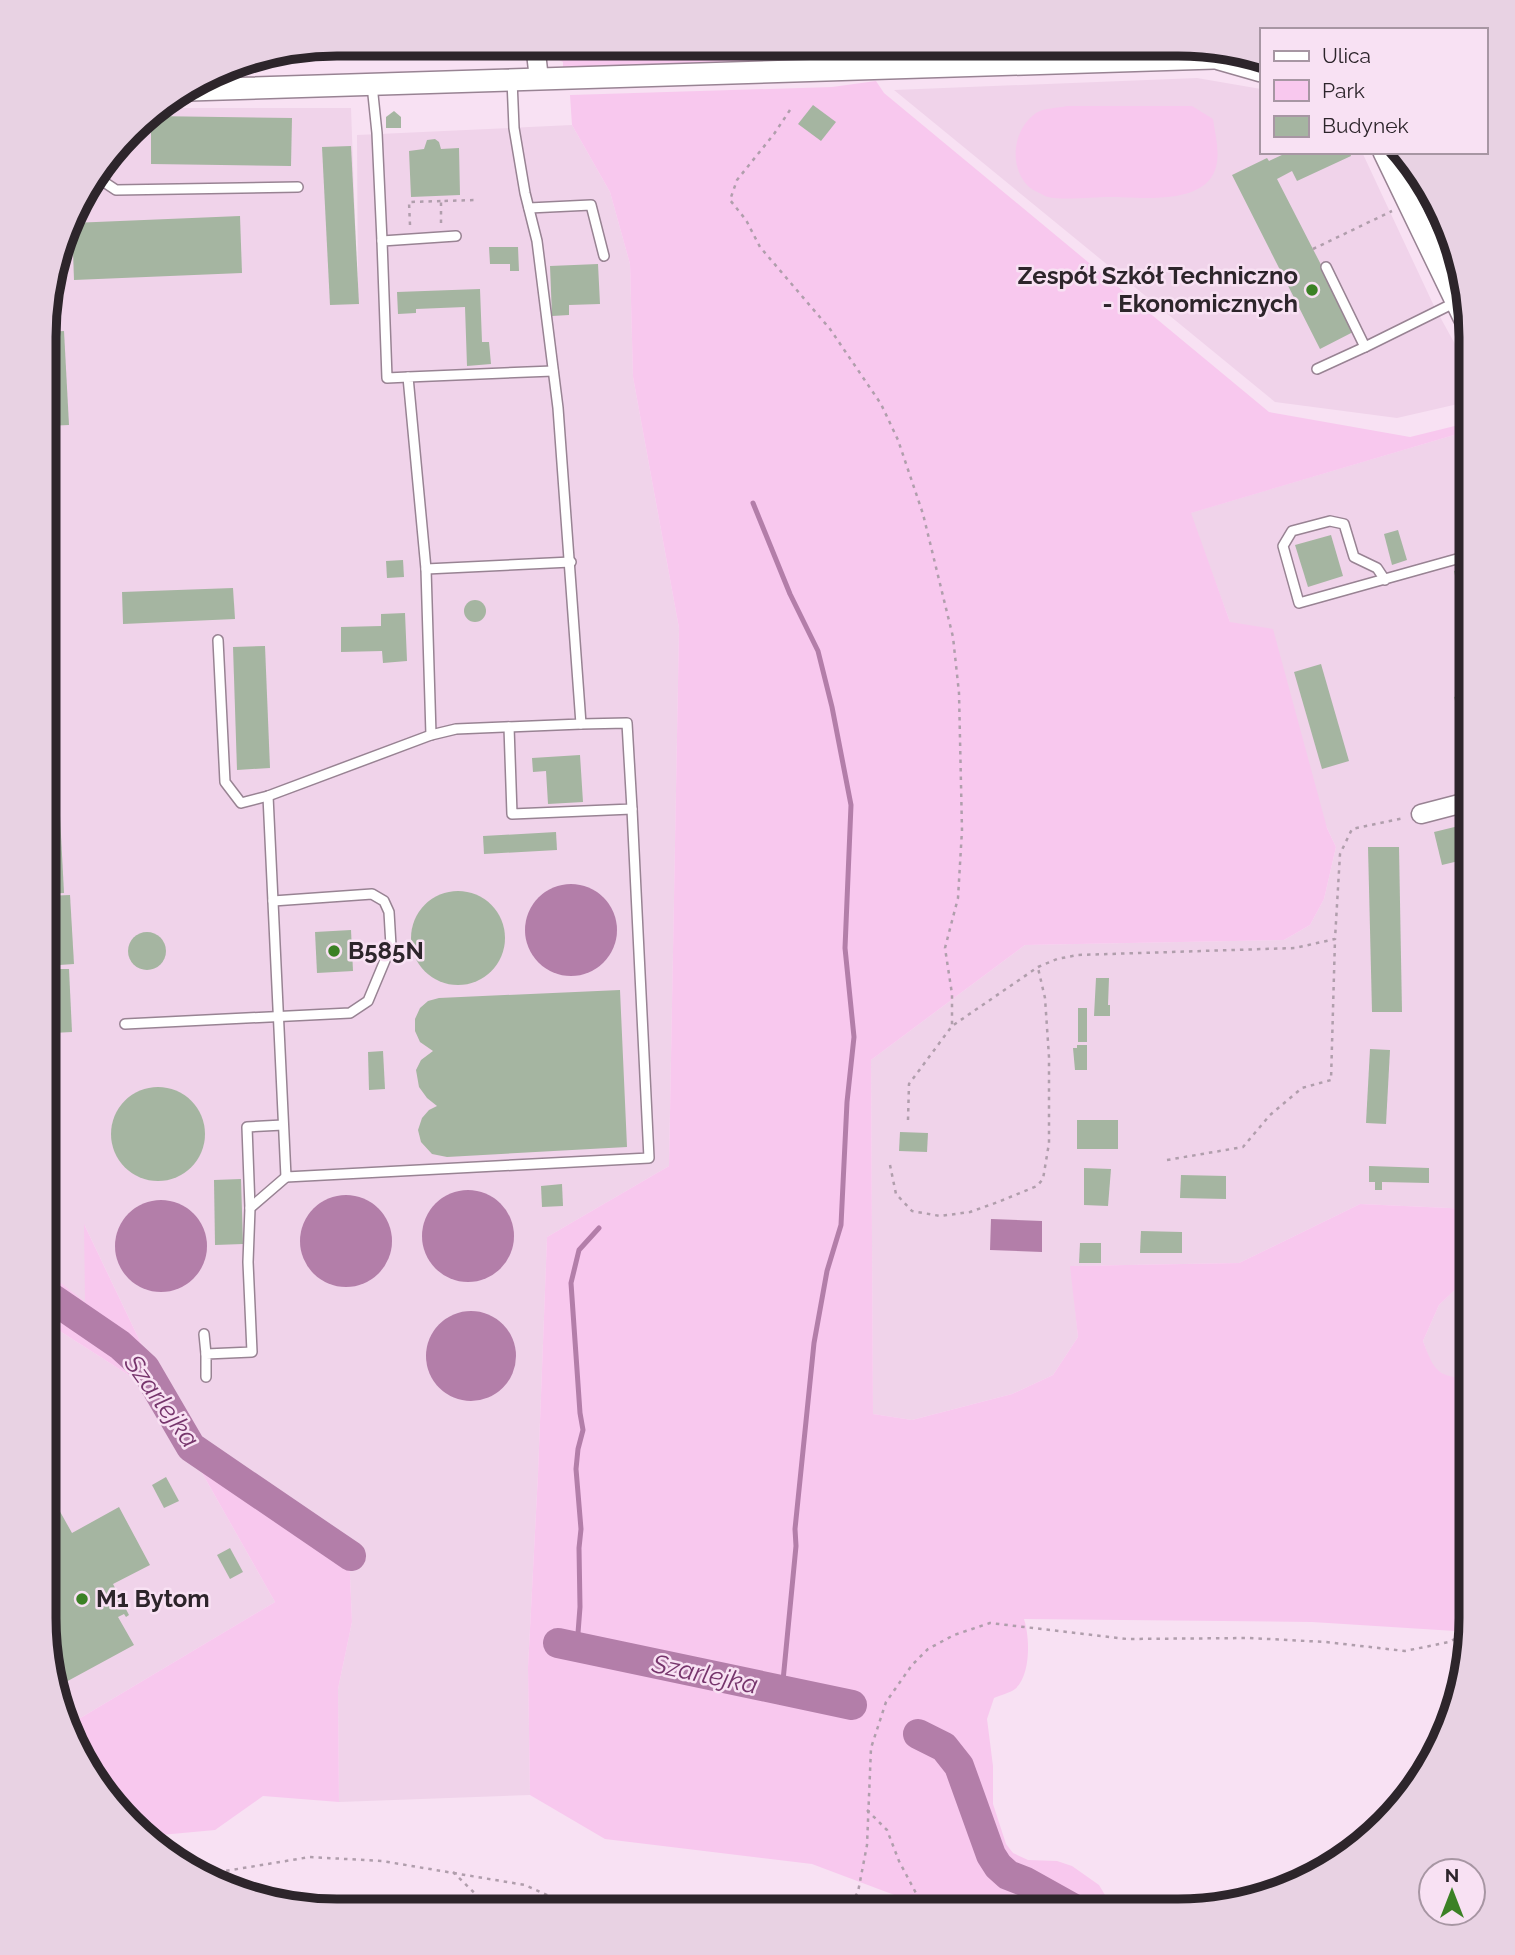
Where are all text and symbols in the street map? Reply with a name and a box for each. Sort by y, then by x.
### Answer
legend [1260,28,1487,154]
text: Ulica [1322,43,1371,68]
text: Park [1322,78,1365,103]
text: Budynek [1322,113,1409,138]
place label: Zespół Szkół Techniczno - Ekonomicznych [1018,261,1298,318]
marker: Zespół Szkół Techniczno - Ekonomicznych [1304,282,1320,298]
place label: B585N [348,936,424,965]
marker: B585N [326,943,342,959]
water label: Szarlejka [118,1348,206,1453]
place label: M1 Bytom [96,1584,210,1613]
marker: M1 Bytom [74,1591,90,1607]
water label: Szarlejka [648,1648,761,1700]
north arrow [1417,1857,1487,1927]
text: N [1445,1864,1459,1886]

